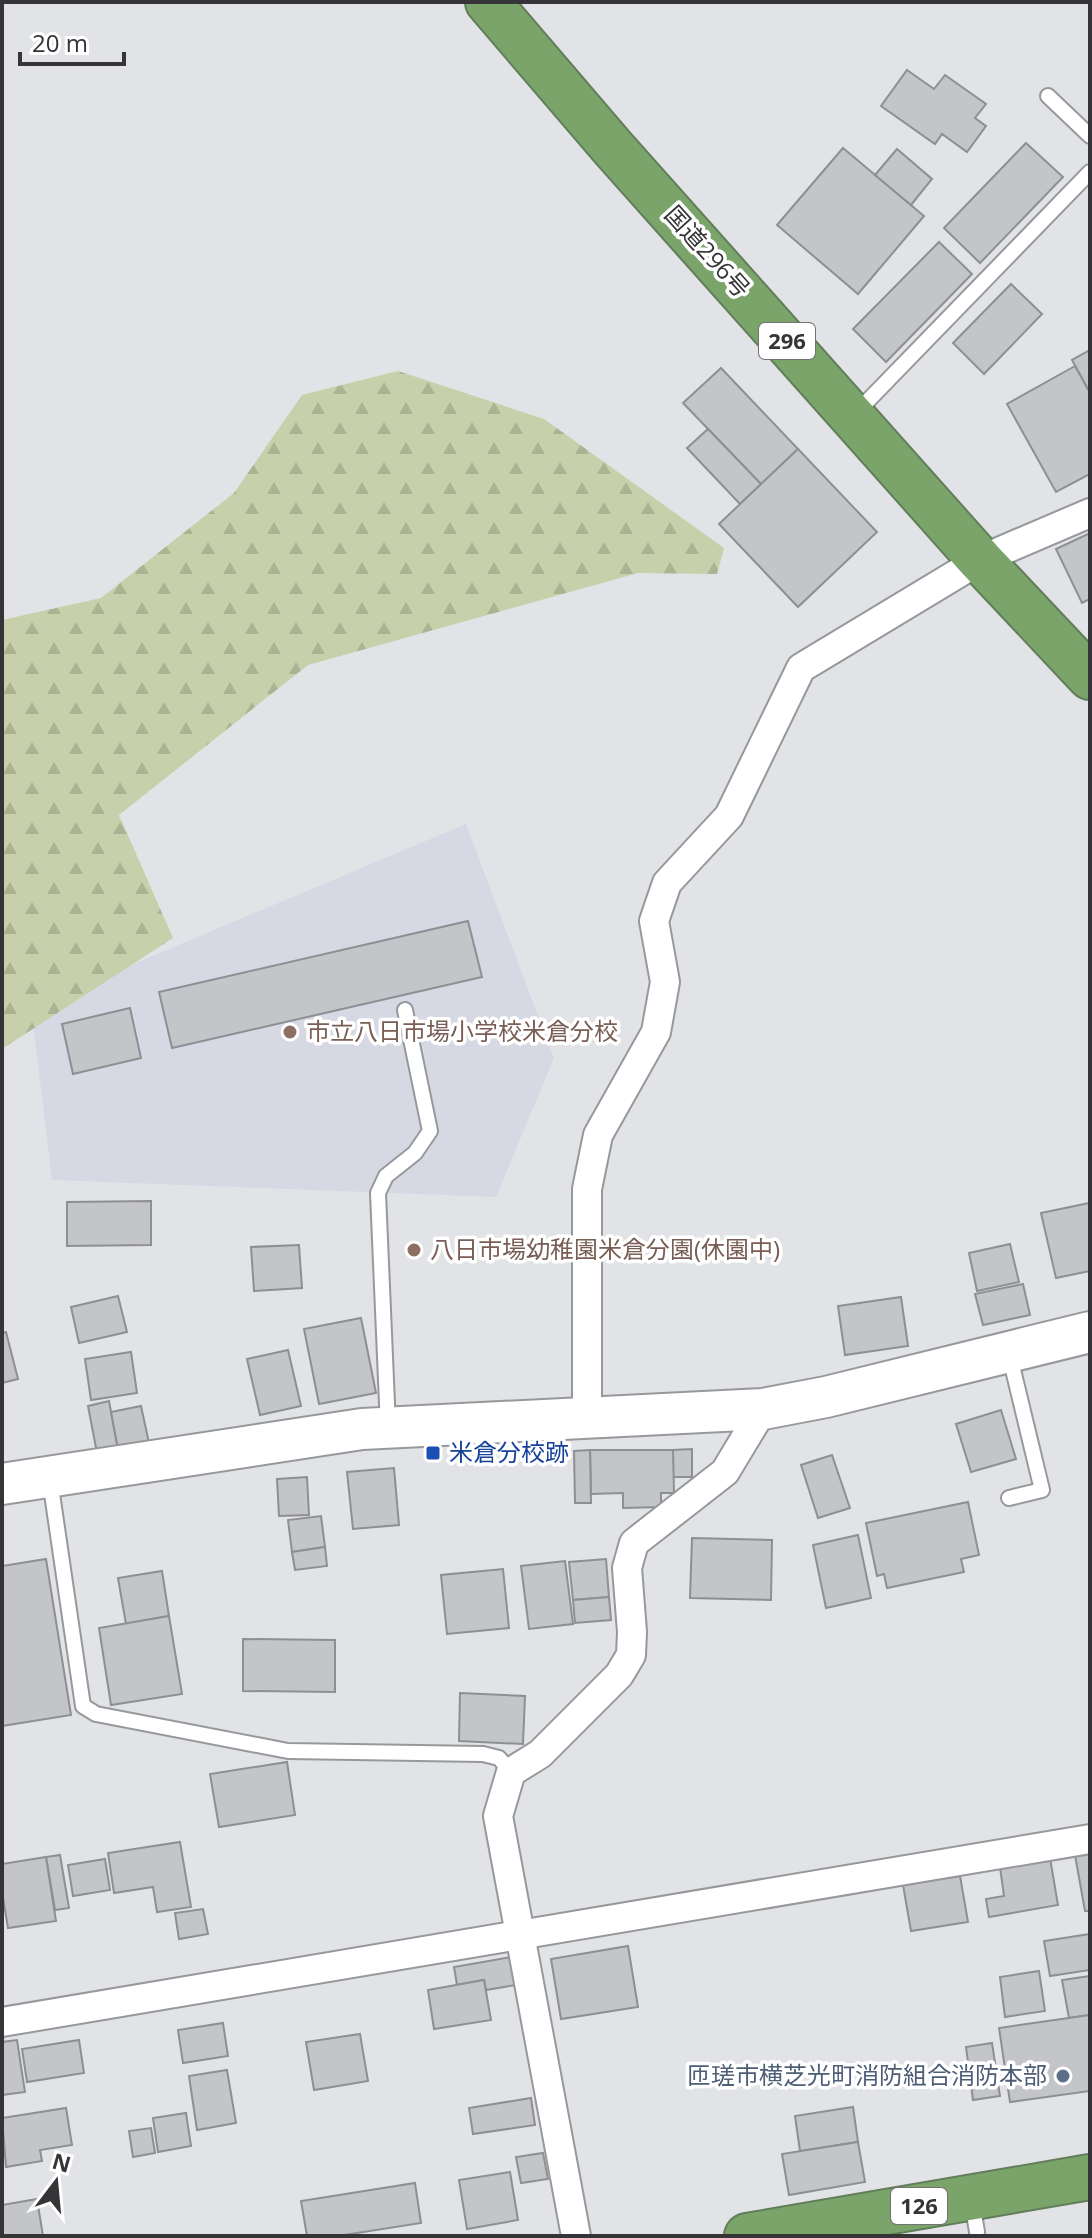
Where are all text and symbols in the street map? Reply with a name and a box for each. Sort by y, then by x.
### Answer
scale bar [20,16,124,66]
text: 20 m [32,26,88,59]
street label: 国道296号 [658,198,758,304]
road number: 296 [759,323,815,359]
place label: 市立八日市場小学校米倉分校 [306,1014,618,1047]
marker: 市立八日市場小学校米倉分校 [281,1023,299,1041]
place label: 八日市場幼稚園米倉分園(休園中) [430,1232,780,1265]
marker: 八日市場幼稚園米倉分園(休園中) [405,1241,423,1259]
place label: 米倉分校跡 [449,1435,569,1468]
marker: 米倉分校跡 [424,1444,442,1462]
place label: 匝瑳市横芝光町消防組合消防本部 [687,2058,1047,2091]
marker: 匝瑳市横芝光町消防組合消防本部 [1054,2067,1072,2085]
north arrow [16,2142,96,2222]
text: N [49,2145,75,2179]
road number: 126 [891,2188,947,2224]

